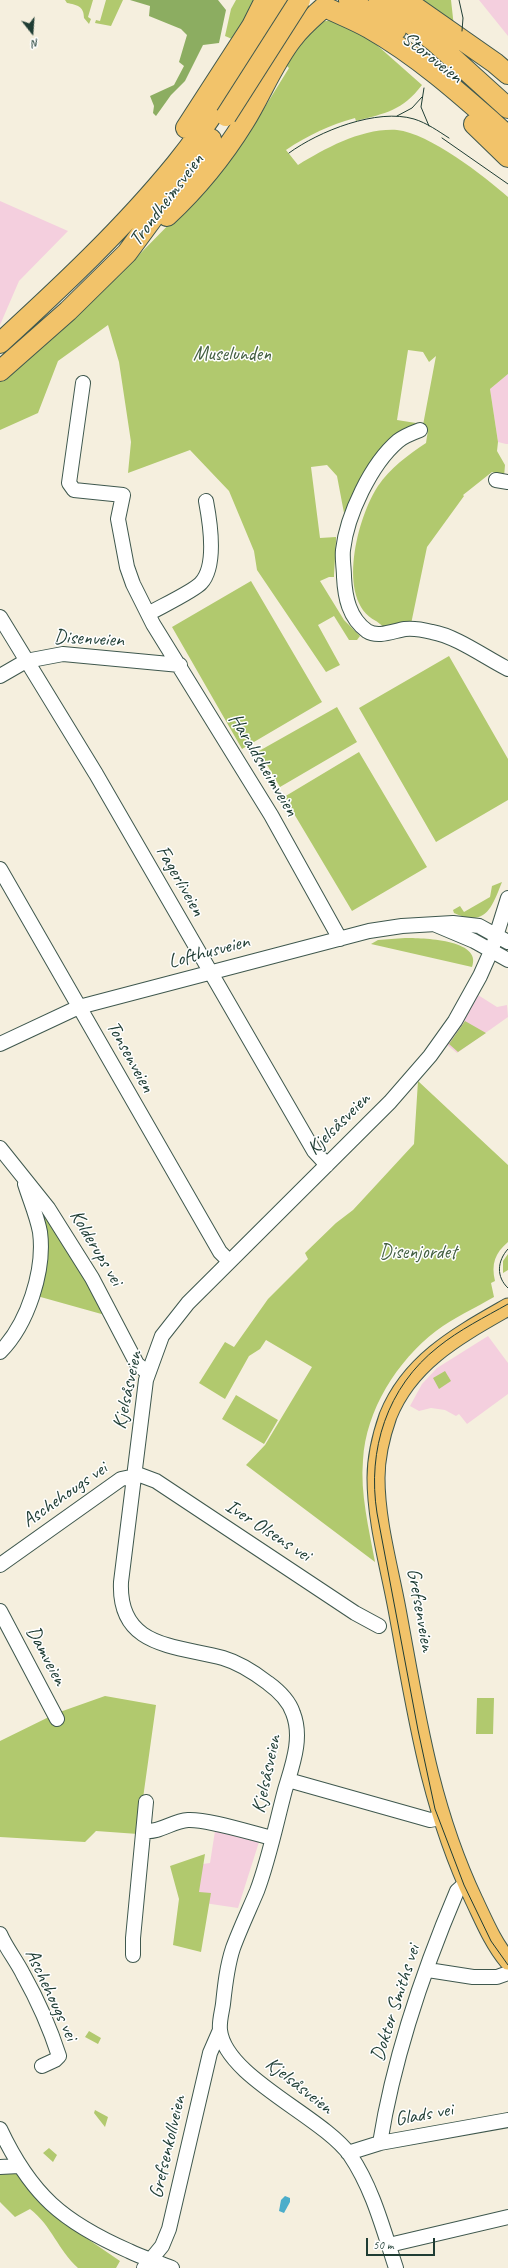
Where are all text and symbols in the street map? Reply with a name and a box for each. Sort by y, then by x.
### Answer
north arrow [12,12,52,52]
street label: Storoveien [397,27,467,89]
text: N [30,36,41,51]
street label: Trondheimsveien [124,149,210,251]
park label: Muselunden [193,343,271,367]
street label: Disenveien [53,625,125,653]
street label: Haraldsheimveien [223,709,303,821]
street label: Fagerliveien [150,841,210,921]
street label: Lofthusveien [166,930,252,974]
street label: Tonsenveien [101,1017,159,1097]
street label: Kjelsåsveien [302,1087,376,1161]
street label: Kolderups vei [64,1206,128,1290]
park label: Disenjordet [379,1241,457,1265]
street label: Kjelsåsveien [108,1349,148,1431]
street label: Aschehougs vei [18,1457,112,1533]
street label: Iver Olsens vei [221,1494,315,1568]
street label: Grefsenveien [401,1567,439,1653]
street label: Damveien [20,1622,72,1690]
street label: Kjelsåsveien [247,1733,287,1815]
street label: Doktor Smiths vei [366,1942,426,2064]
street label: Aschehougs vei [19,1945,83,2045]
street label: Kjelsåsveien [260,2052,338,2120]
street label: Grefsenkollveien [144,2093,192,2201]
street label: Glads vei [393,2098,455,2132]
scale bar [368,2230,437,2256]
text: 50 m [373,2237,393,2253]

